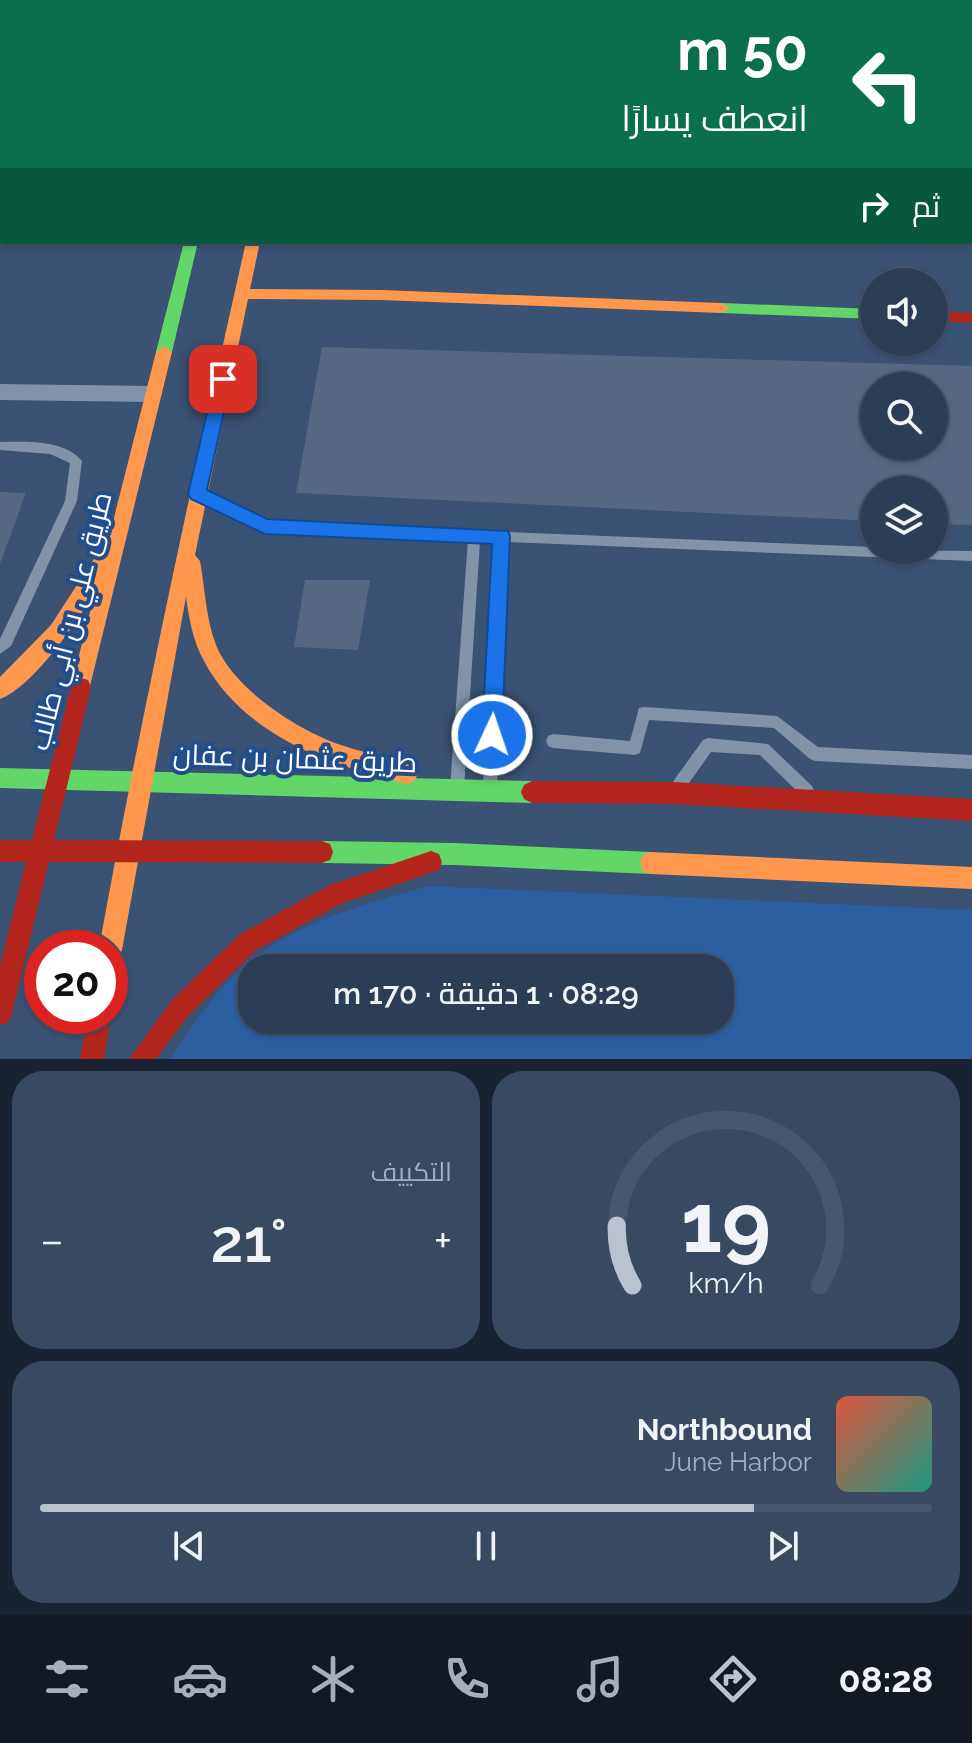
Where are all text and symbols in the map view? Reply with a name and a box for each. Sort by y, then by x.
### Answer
text: 50 m [677,17,808,83]
icon: left [836,32,940,136]
text: انعطف يسارًا [621,97,808,139]
icon: right [852,184,896,228]
text: ثم [912,189,940,224]
map controls [860,268,948,564]
button: sound [860,268,948,356]
pin [189,345,257,413]
icon: arrive [201,357,245,401]
button: search [860,372,948,460]
button: layers [860,476,948,564]
street label: طريق علي بن أبي طالب [21,488,123,755]
position arrow [450,693,534,777]
street label: طريق عثمان بن عفان [172,738,418,779]
speed limit sign: 20 [24,930,128,1034]
text: 08:29 · 1 دقيقة · 170 m [333,976,639,1011]
text: التكييف [370,1157,452,1187]
text: 19 [681,1174,771,1271]
text: 21° [210,1206,287,1276]
text: − [40,1215,64,1266]
text: + [434,1215,452,1266]
text: km/h [688,1266,764,1300]
text: Northbound [637,1412,812,1447]
text: June Harbor [664,1447,812,1477]
icon: previous [167,1524,211,1568]
icon: pause [464,1524,508,1568]
icon: next [761,1524,805,1568]
icon: filters [39,1651,95,1707]
icon: car [172,1651,228,1707]
icon: climate [305,1651,361,1707]
icon: phone [439,1651,495,1707]
icon: music [572,1651,628,1707]
icon: directions [705,1651,761,1707]
text: 08:28 [839,1658,933,1700]

